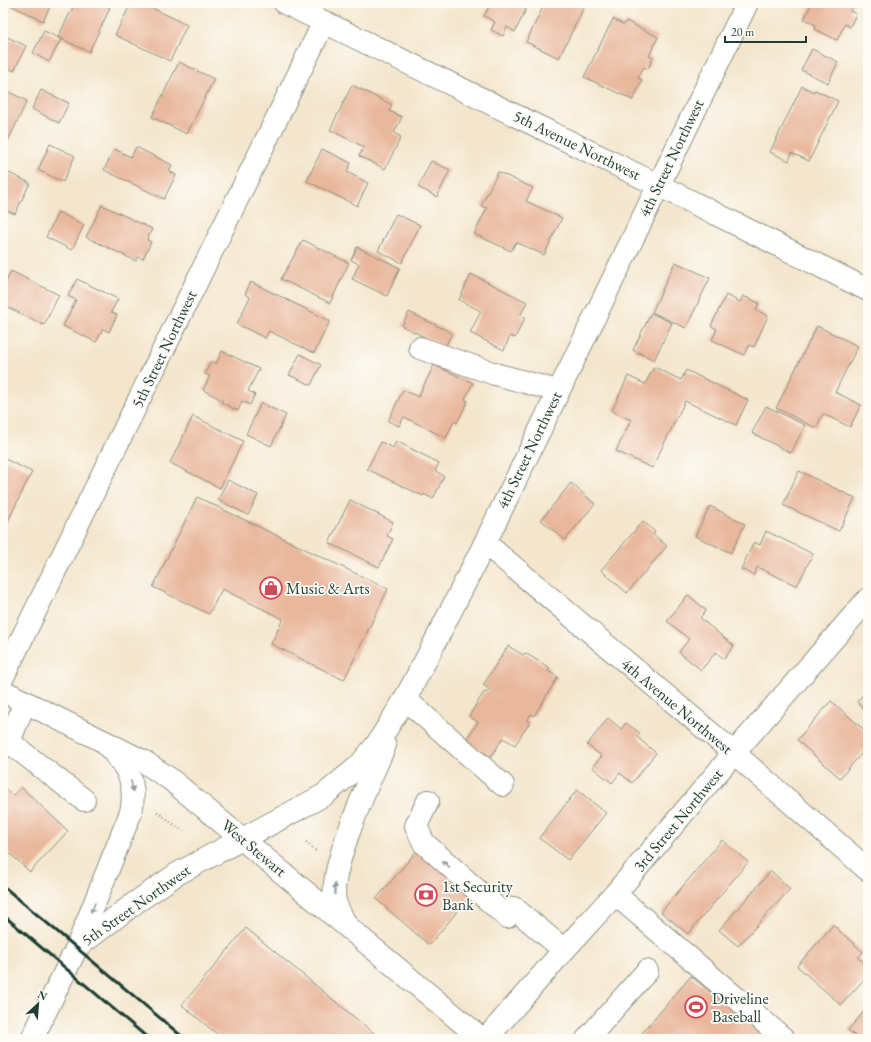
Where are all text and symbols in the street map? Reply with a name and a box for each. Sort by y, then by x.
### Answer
scale bar [725,18,806,44]
text: 20 m [731,24,755,40]
street label: 4th Street Northwest [633,96,709,220]
street label: 5th Avenue Northwest [510,105,644,185]
street label: 5th Street Northwest [126,287,202,411]
street label: 4th Street Northwest [491,388,567,512]
shop icon: Music & Arts [258,575,284,601]
place label: Music & Arts [286,578,370,599]
street label: 4th Avenue Northwest [617,653,737,759]
street label: 3rd Street Northwest [629,764,727,876]
one-way arrow [129,780,135,792]
street label: West Stewart [217,815,291,881]
one-way arrow [441,859,451,868]
street label: 5th Street Northwest [77,860,195,950]
place label: 1st Security Bank [442,876,514,915]
one-way arrow [332,882,338,895]
bank icon: 1st Security Bank [413,882,439,908]
one-way arrow [89,903,95,915]
north arrow [18,984,58,1024]
text: N [35,987,50,1003]
place label: Driveline Baseball [712,988,769,1027]
sports icon: Driveline Baseball [683,994,709,1020]

